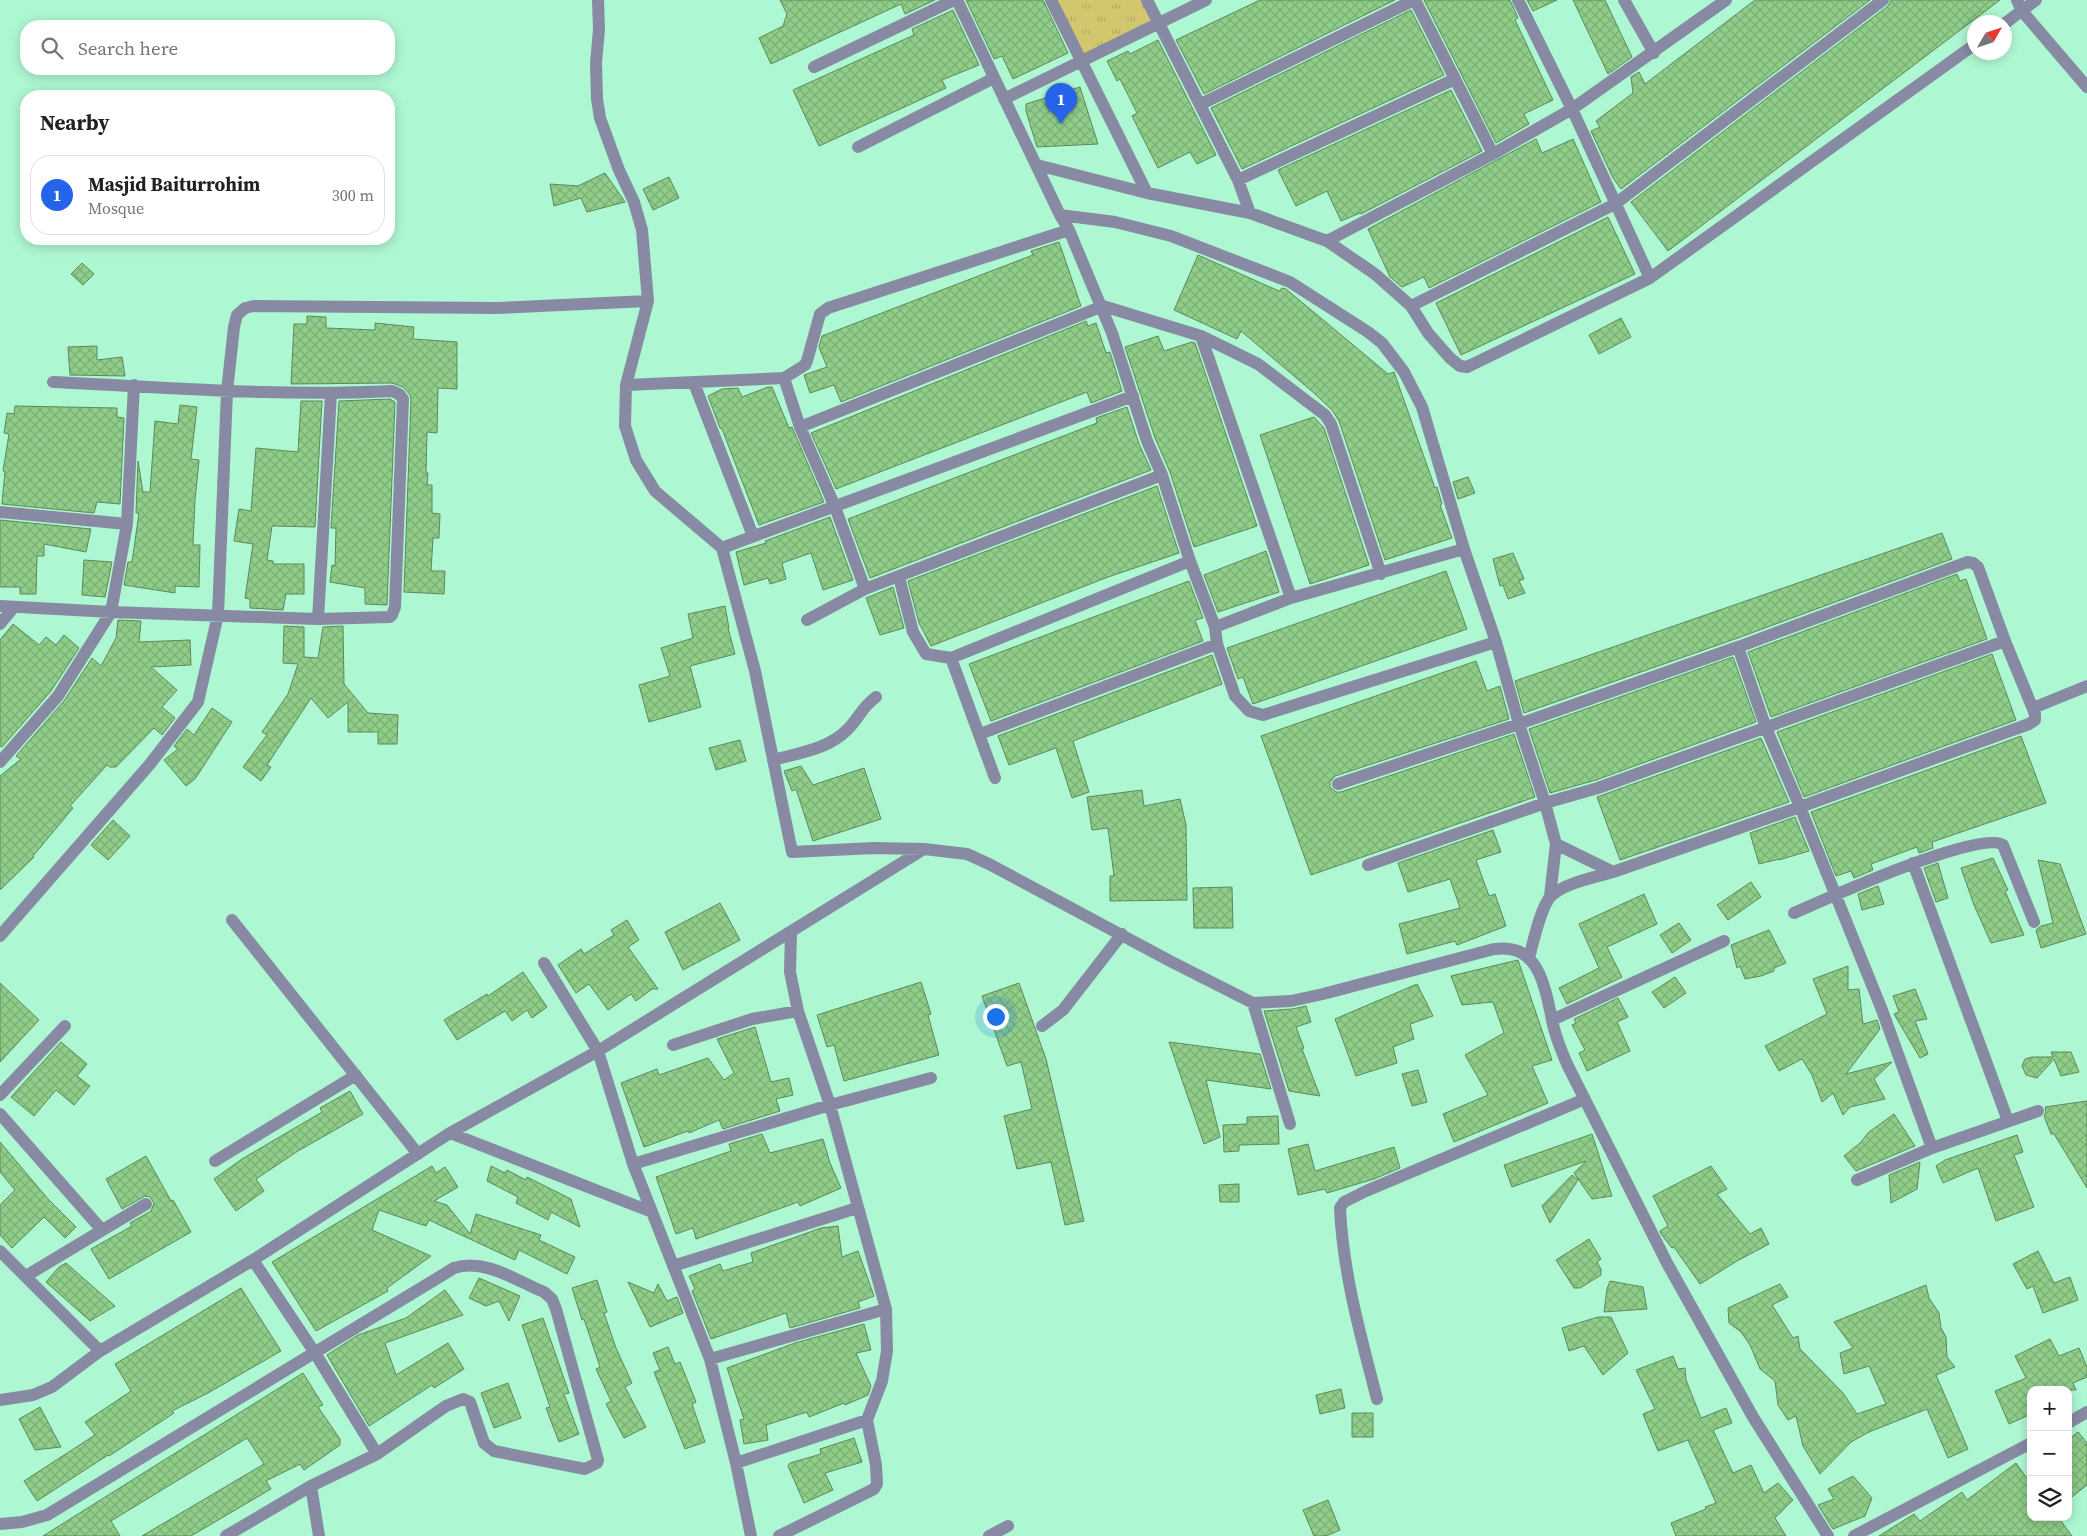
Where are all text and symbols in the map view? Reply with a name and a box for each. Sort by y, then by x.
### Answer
north arrow [1967,15,2012,60]
search box [20,20,395,75]
icon: search [38,34,66,62]
text: Search here [78,35,178,61]
pin: 1 [1045,83,1077,124]
text: Nearby [40,108,110,137]
text: Masjid Baiturrohim [88,171,260,197]
text: 1 [53,184,61,206]
text: 300 m [332,184,374,206]
text: Mosque [88,197,144,219]
your location [983,1004,1009,1030]
map controls [2027,1386,2072,1521]
button: + [2027,1386,2072,1431]
button: − [2027,1431,2072,1476]
button: layers [2027,1476,2072,1521]

